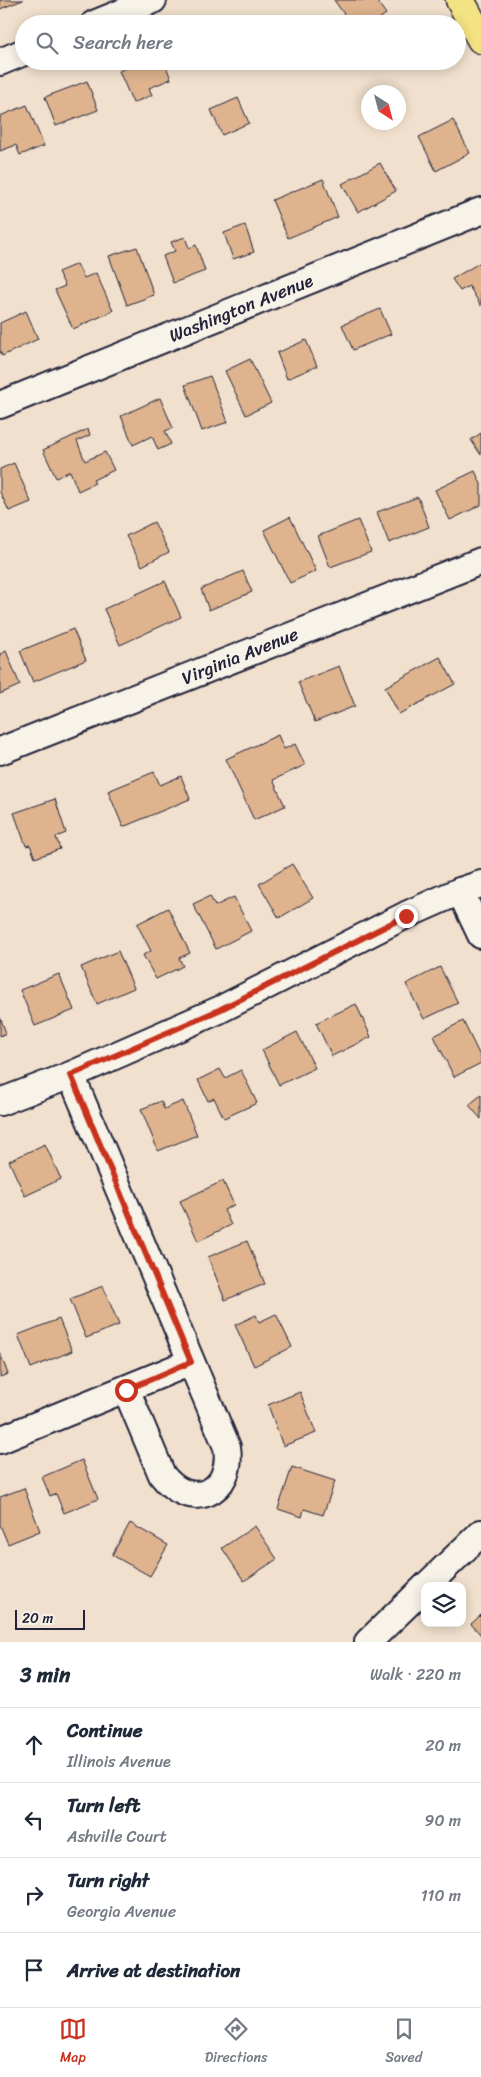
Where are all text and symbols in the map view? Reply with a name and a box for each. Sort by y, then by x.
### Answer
search box [15,15,466,70]
text: Search here [73,26,173,59]
icon: search [33,29,61,57]
north arrow [361,85,406,130]
street label: Washington Avenue [164,264,318,352]
street label: Virginia Avenue [177,618,303,694]
route end [395,905,418,928]
route start [115,1379,138,1402]
map controls [421,1582,466,1627]
button: layers [421,1582,466,1627]
text: 20 m [22,1606,53,1631]
scale bar [15,1607,85,1630]
text: 3 min [20,1656,70,1694]
text: Walk · 220 m [370,1660,461,1689]
text: Continue [67,1714,143,1747]
icon: ahead [20,1731,48,1759]
text: 20 m [425,1731,461,1760]
text: Illinois Avenue [67,1747,171,1776]
text: Turn left [67,1789,140,1822]
icon: left [20,1806,48,1834]
text: 90 m [425,1806,461,1835]
text: Ashville Court [67,1822,167,1851]
text: Turn right [67,1864,149,1897]
icon: right [20,1881,48,1909]
text: 110 m [421,1881,461,1910]
text: Georgia Avenue [67,1897,176,1926]
text: Arrive at destination [67,1954,240,1987]
icon: arrive [20,1956,48,1984]
tab: Map [59,2015,87,2070]
tab: Directions [205,2015,267,2070]
tab: Saved [385,2015,422,2070]

